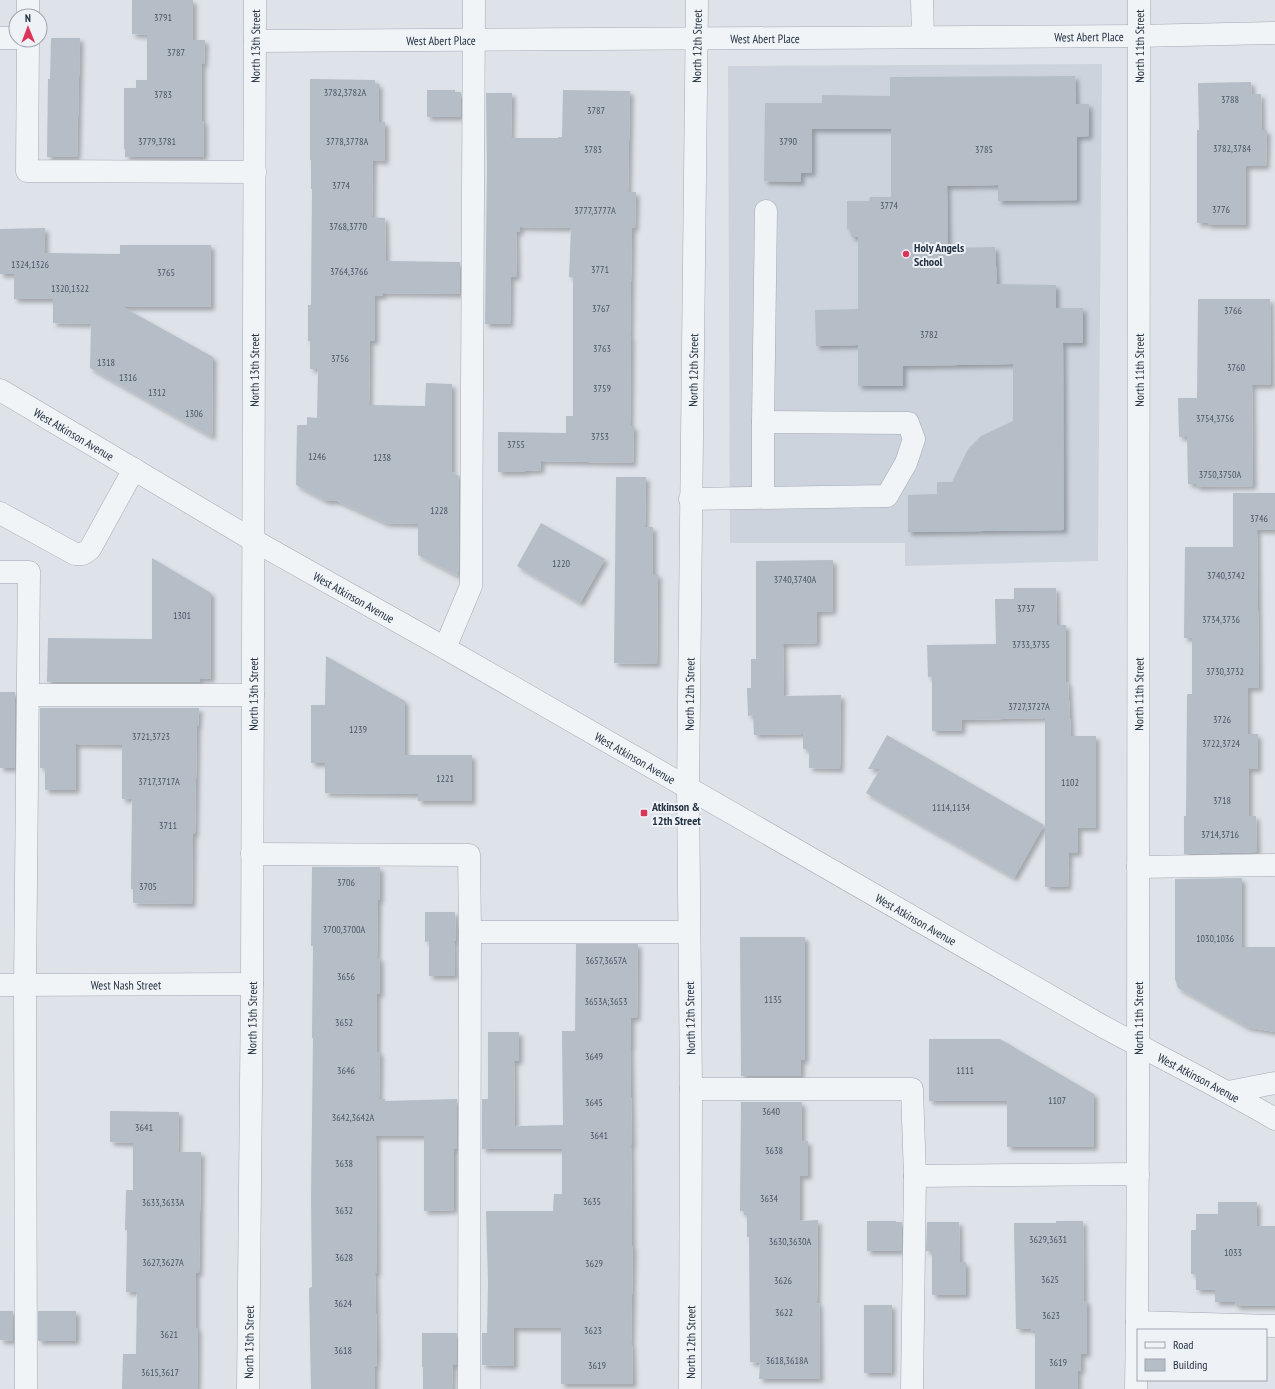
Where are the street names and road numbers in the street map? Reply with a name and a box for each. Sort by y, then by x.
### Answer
street label: North 13th Street [247,9,262,83]
street label: North 12th Street [689,9,704,83]
street label: North 11th Street [1131,9,1146,83]
street label: West Abert Place [1054,29,1124,44]
street label: West Abert Place [730,30,800,46]
street label: West Abert Place [406,32,476,48]
street label: North 13th Street [246,333,261,407]
street label: North 12th Street [685,333,701,407]
street label: North 11th Street [1131,333,1146,407]
street label: West Atkinson Avenue [31,404,117,463]
street label: West Atkinson Avenue [311,568,397,626]
street label: North 13th Street [245,657,260,731]
street label: North 12th Street [681,657,697,731]
street label: North 11th Street [1131,657,1146,731]
street label: West Atkinson Avenue [592,728,678,787]
street label: West Atkinson Avenue [873,890,959,948]
street label: West Nash Street [91,977,162,992]
street label: North 13th Street [244,981,260,1055]
street label: North 12th Street [682,981,698,1055]
street label: North 11th Street [1131,981,1146,1055]
street label: West Atkinson Avenue [1155,1049,1243,1105]
street label: North 13th Street [241,1305,256,1379]
street label: North 12th Street [683,1305,698,1379]

